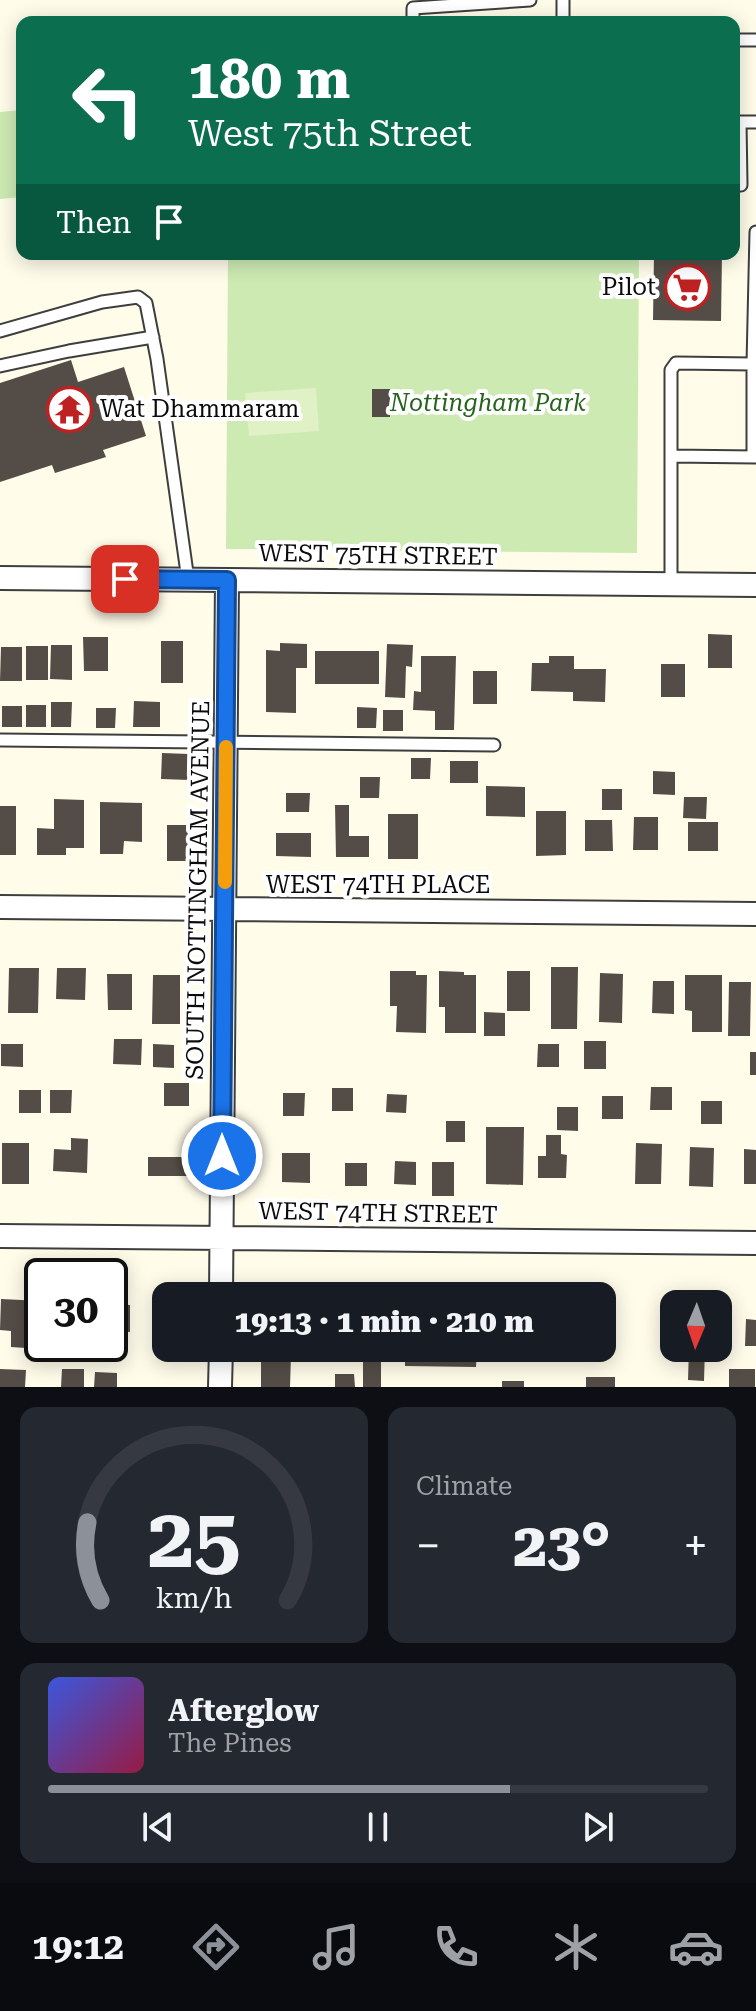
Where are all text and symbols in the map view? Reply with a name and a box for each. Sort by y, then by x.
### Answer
text: 180 m [188,46,350,112]
icon: left [56,48,160,152]
text: West 75th Street [188,113,472,155]
icon: arrive [147,200,191,244]
text: Then [56,205,131,240]
supermarket icon: Pilot [663,263,711,311]
place label: Pilot [602,273,656,301]
temple icon: Wat Dhammaram [45,385,93,433]
park label: Nottingham Park [389,389,586,417]
place label: Wat Dhammaram [100,395,300,423]
street label: WEST 75TH STREET [258,539,498,571]
pin [91,545,159,613]
icon: arrive [103,557,147,601]
street label: SOUTH NOTTINGHAM AVENUE [181,700,215,1080]
street label: WEST 74TH PLACE [266,871,490,899]
position arrow [180,1114,264,1198]
street label: WEST 74TH STREET [258,1197,498,1229]
speed limit sign: 30 [24,1258,128,1362]
north arrow [660,1290,732,1362]
map controls [660,1290,732,1362]
text: 19:13 · 1 min · 210 m [234,1304,534,1339]
text: Climate [416,1471,512,1501]
text: 25 [147,1490,241,1587]
text: 23° [513,1510,611,1581]
text: − [416,1520,441,1572]
text: + [683,1520,708,1572]
text: km/h [156,1581,232,1615]
text: Afterglow [168,1693,319,1728]
text: The Pines [168,1728,292,1758]
icon: previous [136,1805,180,1849]
icon: pause [356,1805,400,1849]
icon: next [576,1805,620,1849]
icon: directions [188,1919,244,1975]
icon: music [308,1919,364,1975]
icon: phone [428,1919,484,1975]
icon: climate [548,1919,604,1975]
icon: car [668,1919,724,1975]
text: 19:12 [32,1926,124,1968]

